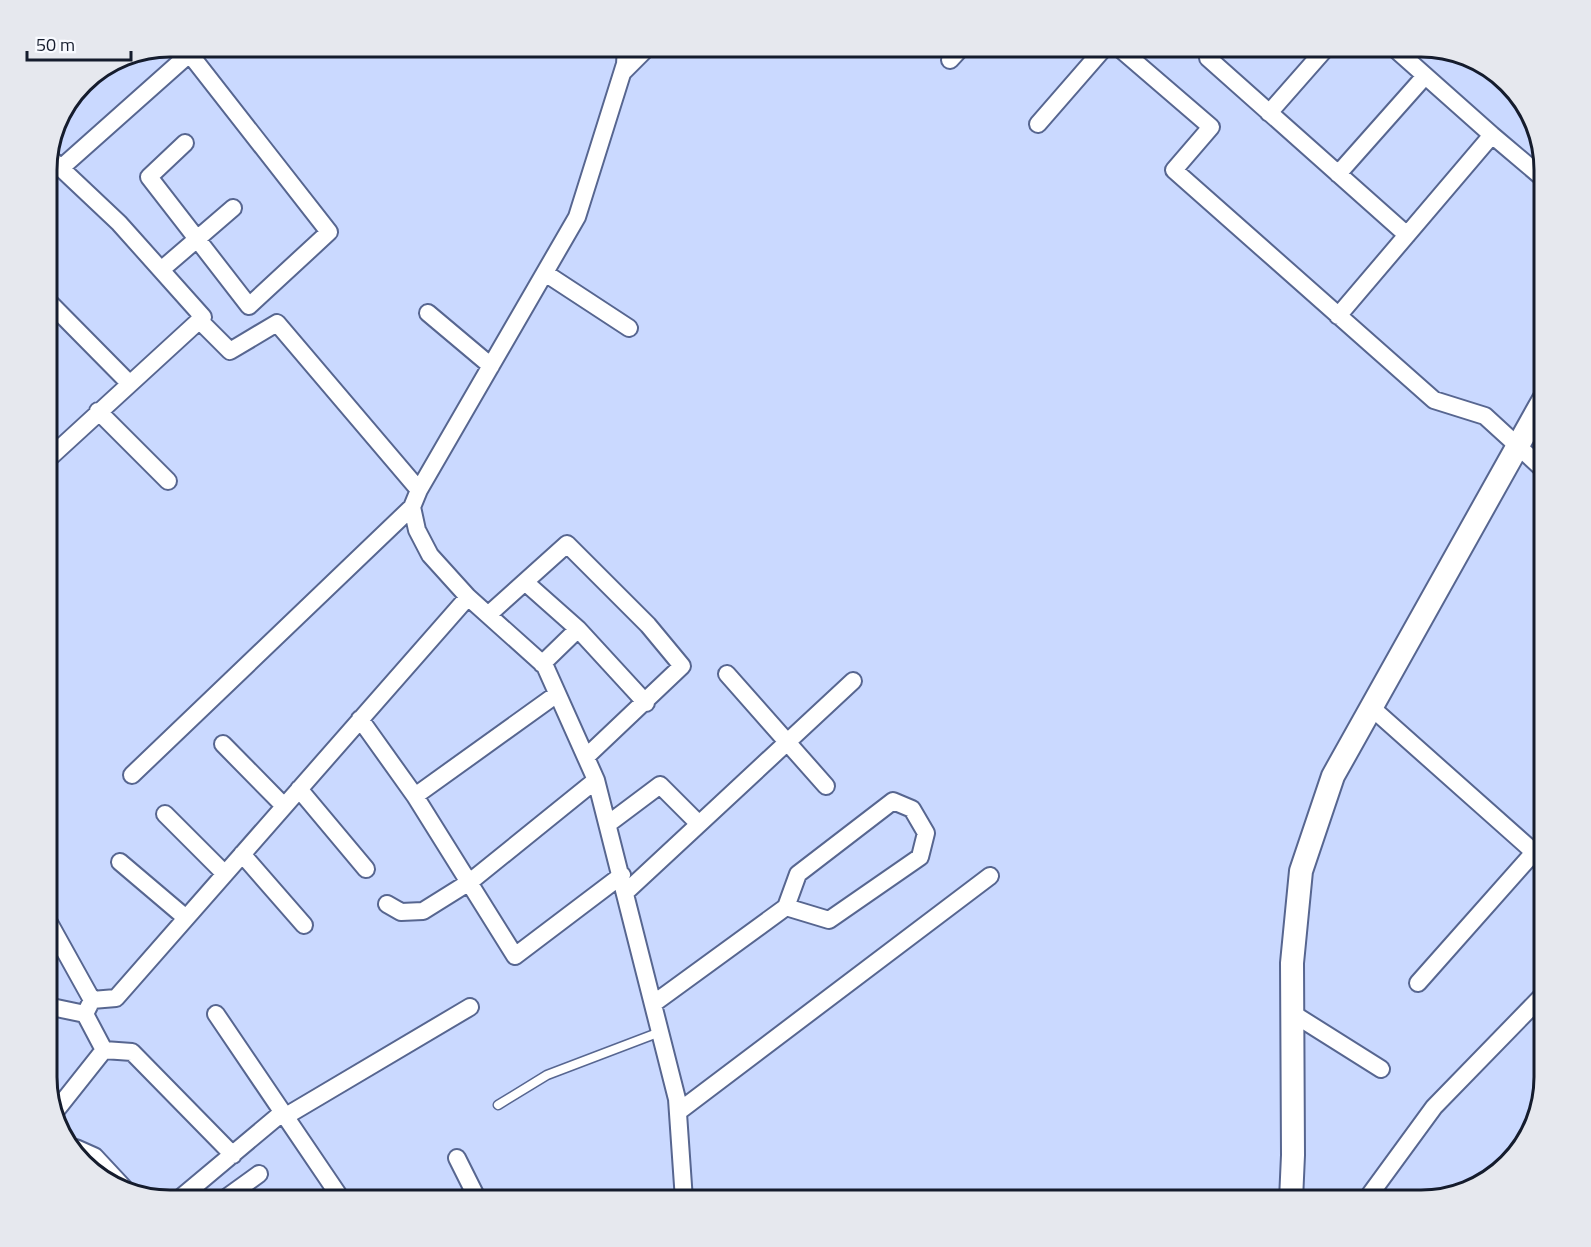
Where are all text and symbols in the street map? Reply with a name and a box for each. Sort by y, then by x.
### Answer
scale bar [27,24,130,62]
text: 50 m [36,31,75,58]

